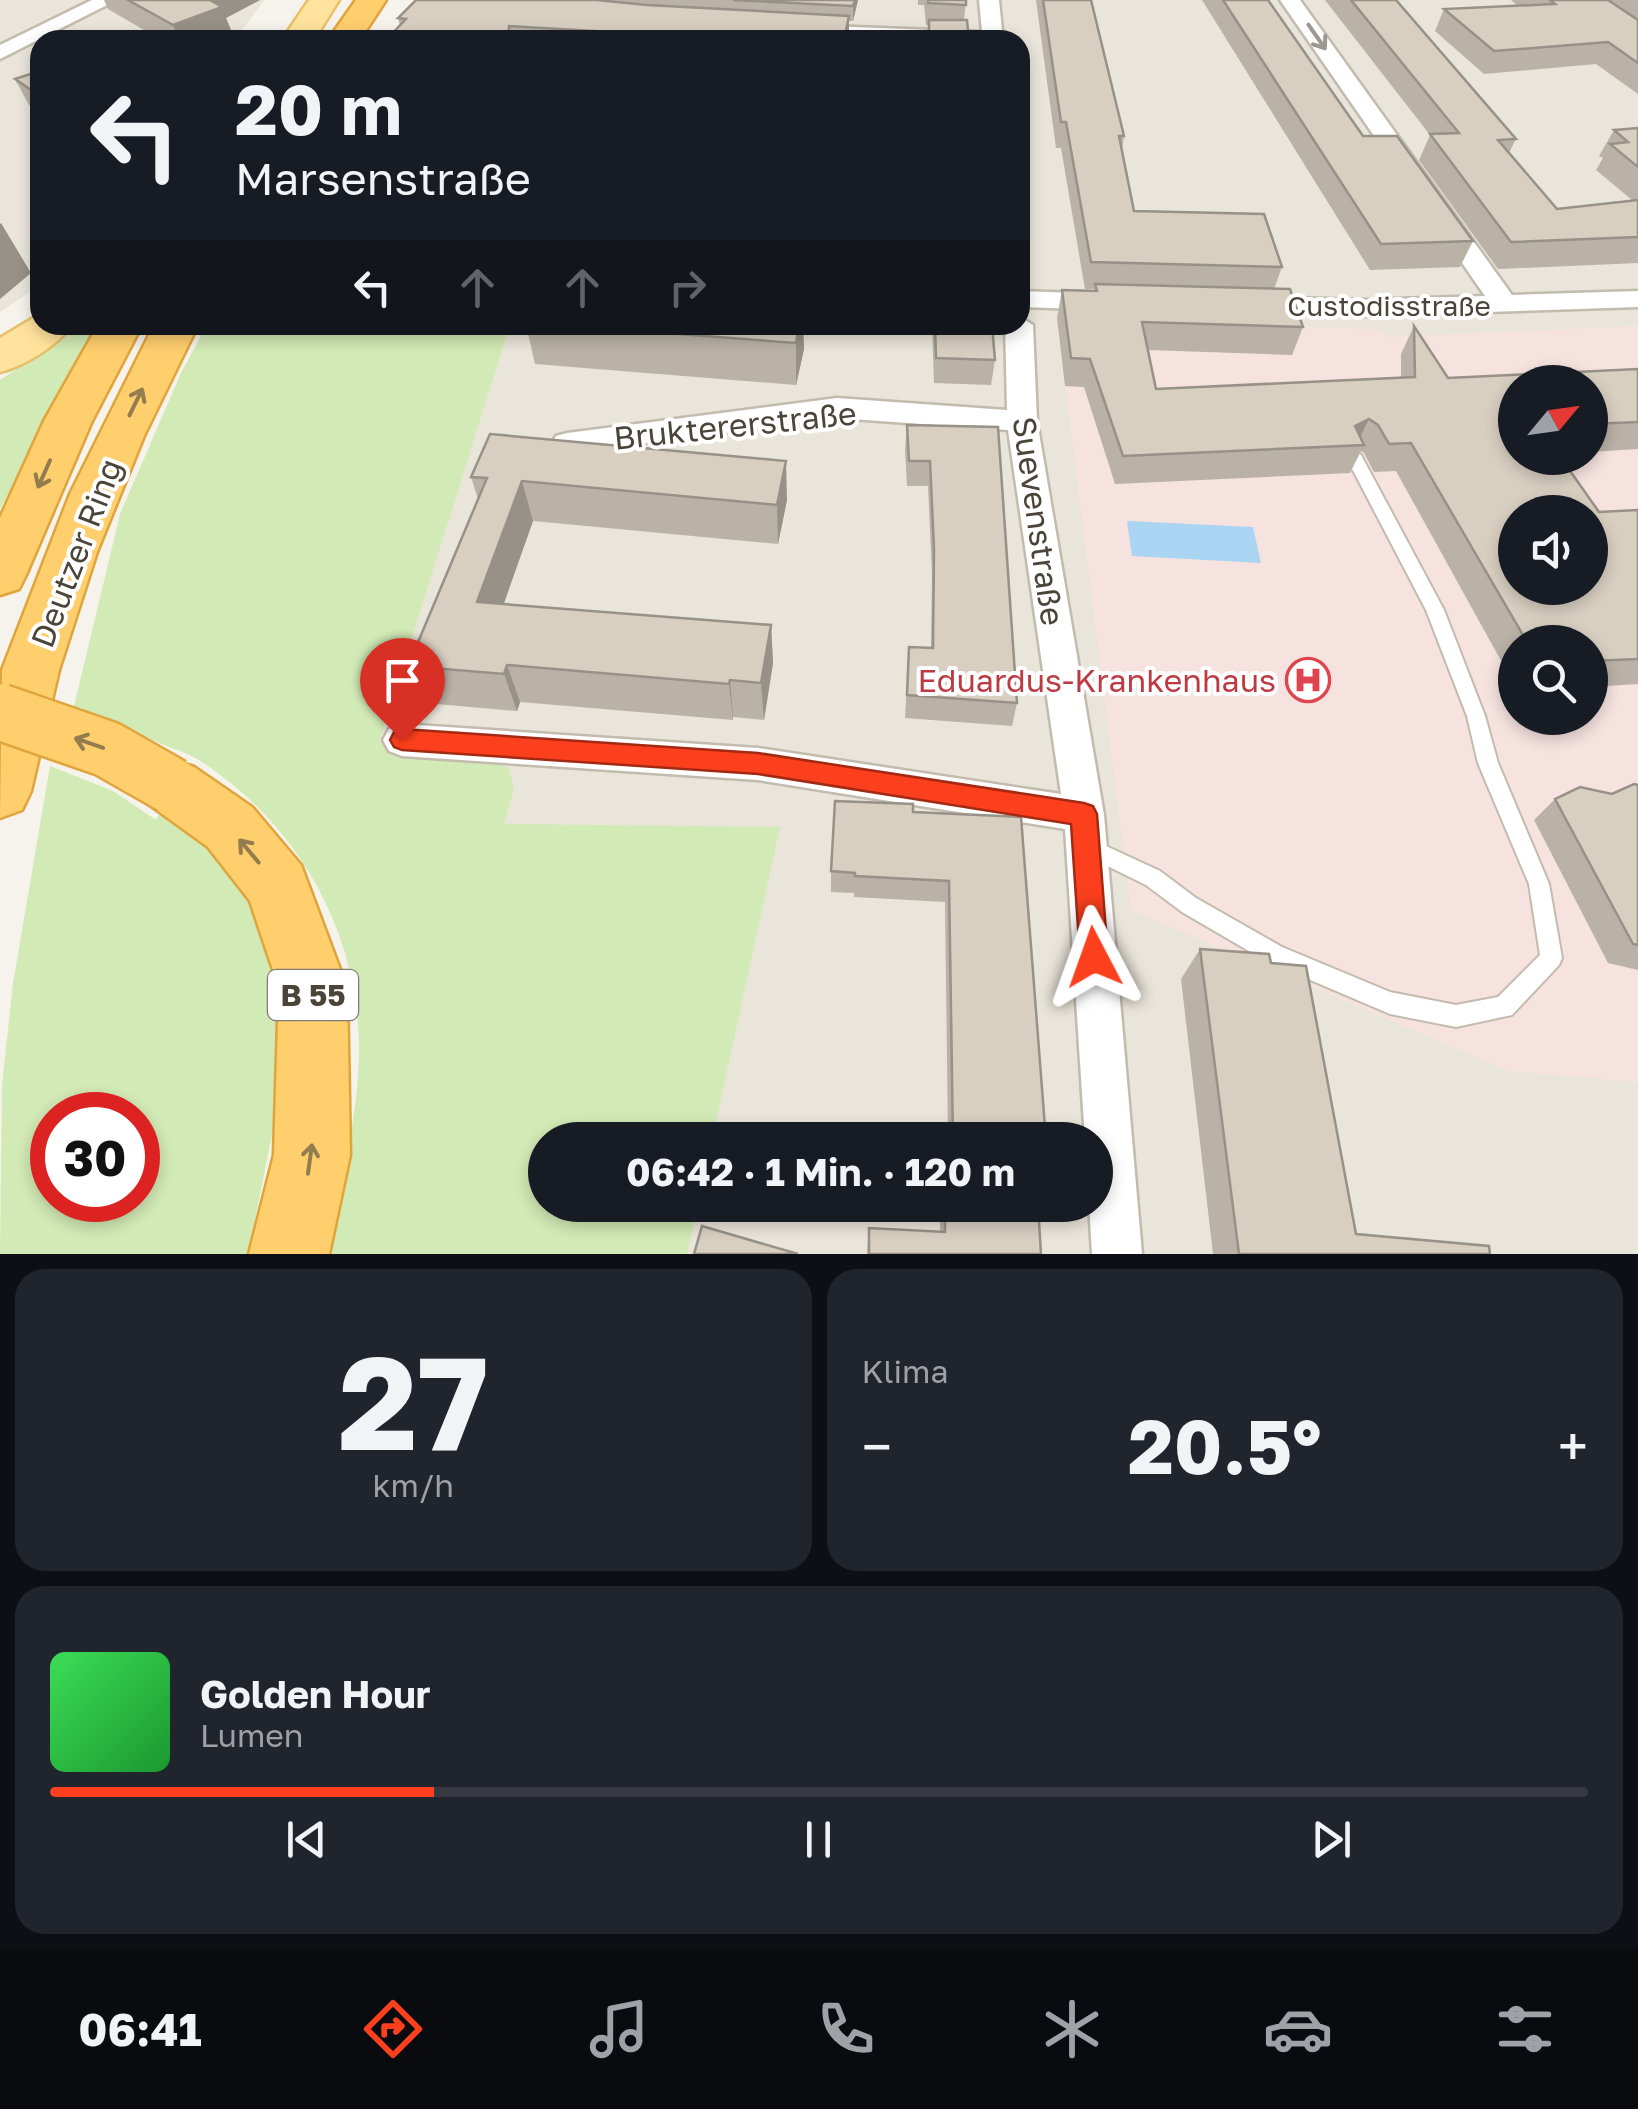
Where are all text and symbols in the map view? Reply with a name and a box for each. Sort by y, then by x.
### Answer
one-way arrow [1306,23,1327,51]
text: 20 m [235,66,402,150]
icon: left [70,70,200,200]
text: Marsenstraße [235,151,531,205]
icon: left [345,260,400,315]
icon: ahead [450,260,505,315]
icon: ahead [555,260,610,315]
icon: right [660,260,715,315]
street label: Custodisstraße [1287,289,1491,322]
north arrow [1498,365,1608,475]
map controls [1498,365,1608,735]
one-way arrow [127,388,146,418]
street label: Bruktererstraße [612,393,858,457]
street label: Suevenstraße [1006,414,1072,628]
street label: Deutzer Ring [23,453,129,653]
one-way arrow [34,458,52,489]
button: sound [1498,495,1608,605]
button: search [1498,625,1608,735]
pin [360,638,445,741]
icon: arrive [375,653,430,708]
hospital icon: Eduardus-Krankenhaus [1285,657,1331,703]
place label: Eduardus-Krankenhaus [918,661,1276,699]
one-way arrow [73,732,105,750]
one-way arrow [238,838,260,864]
position arrow [1042,905,1146,1009]
road number: B 55 [268,970,358,1020]
speed limit sign: 30 [30,1092,160,1222]
one-way arrow [301,1143,319,1176]
text: 06:42 · 1 Min. · 120 m [626,1149,1015,1194]
text: 27 [338,1323,488,1479]
text: Klima [862,1352,948,1390]
text: 20.5° [1128,1400,1322,1491]
text: − [862,1413,892,1479]
text: + [1558,1413,1588,1479]
text: km/h [373,1466,454,1504]
text: Golden Hour [200,1671,431,1716]
text: Lumen [200,1716,304,1754]
icon: previous [279,1812,334,1867]
icon: pause [791,1812,846,1867]
icon: next [1304,1812,1359,1867]
icon: directions [358,1994,428,2064]
icon: music [584,1994,654,2064]
icon: phone [811,1994,881,2064]
icon: climate [1037,1994,1107,2064]
icon: car [1263,1994,1333,2064]
icon: filters [1490,1994,1560,2064]
text: 06:41 [78,2002,202,2056]

